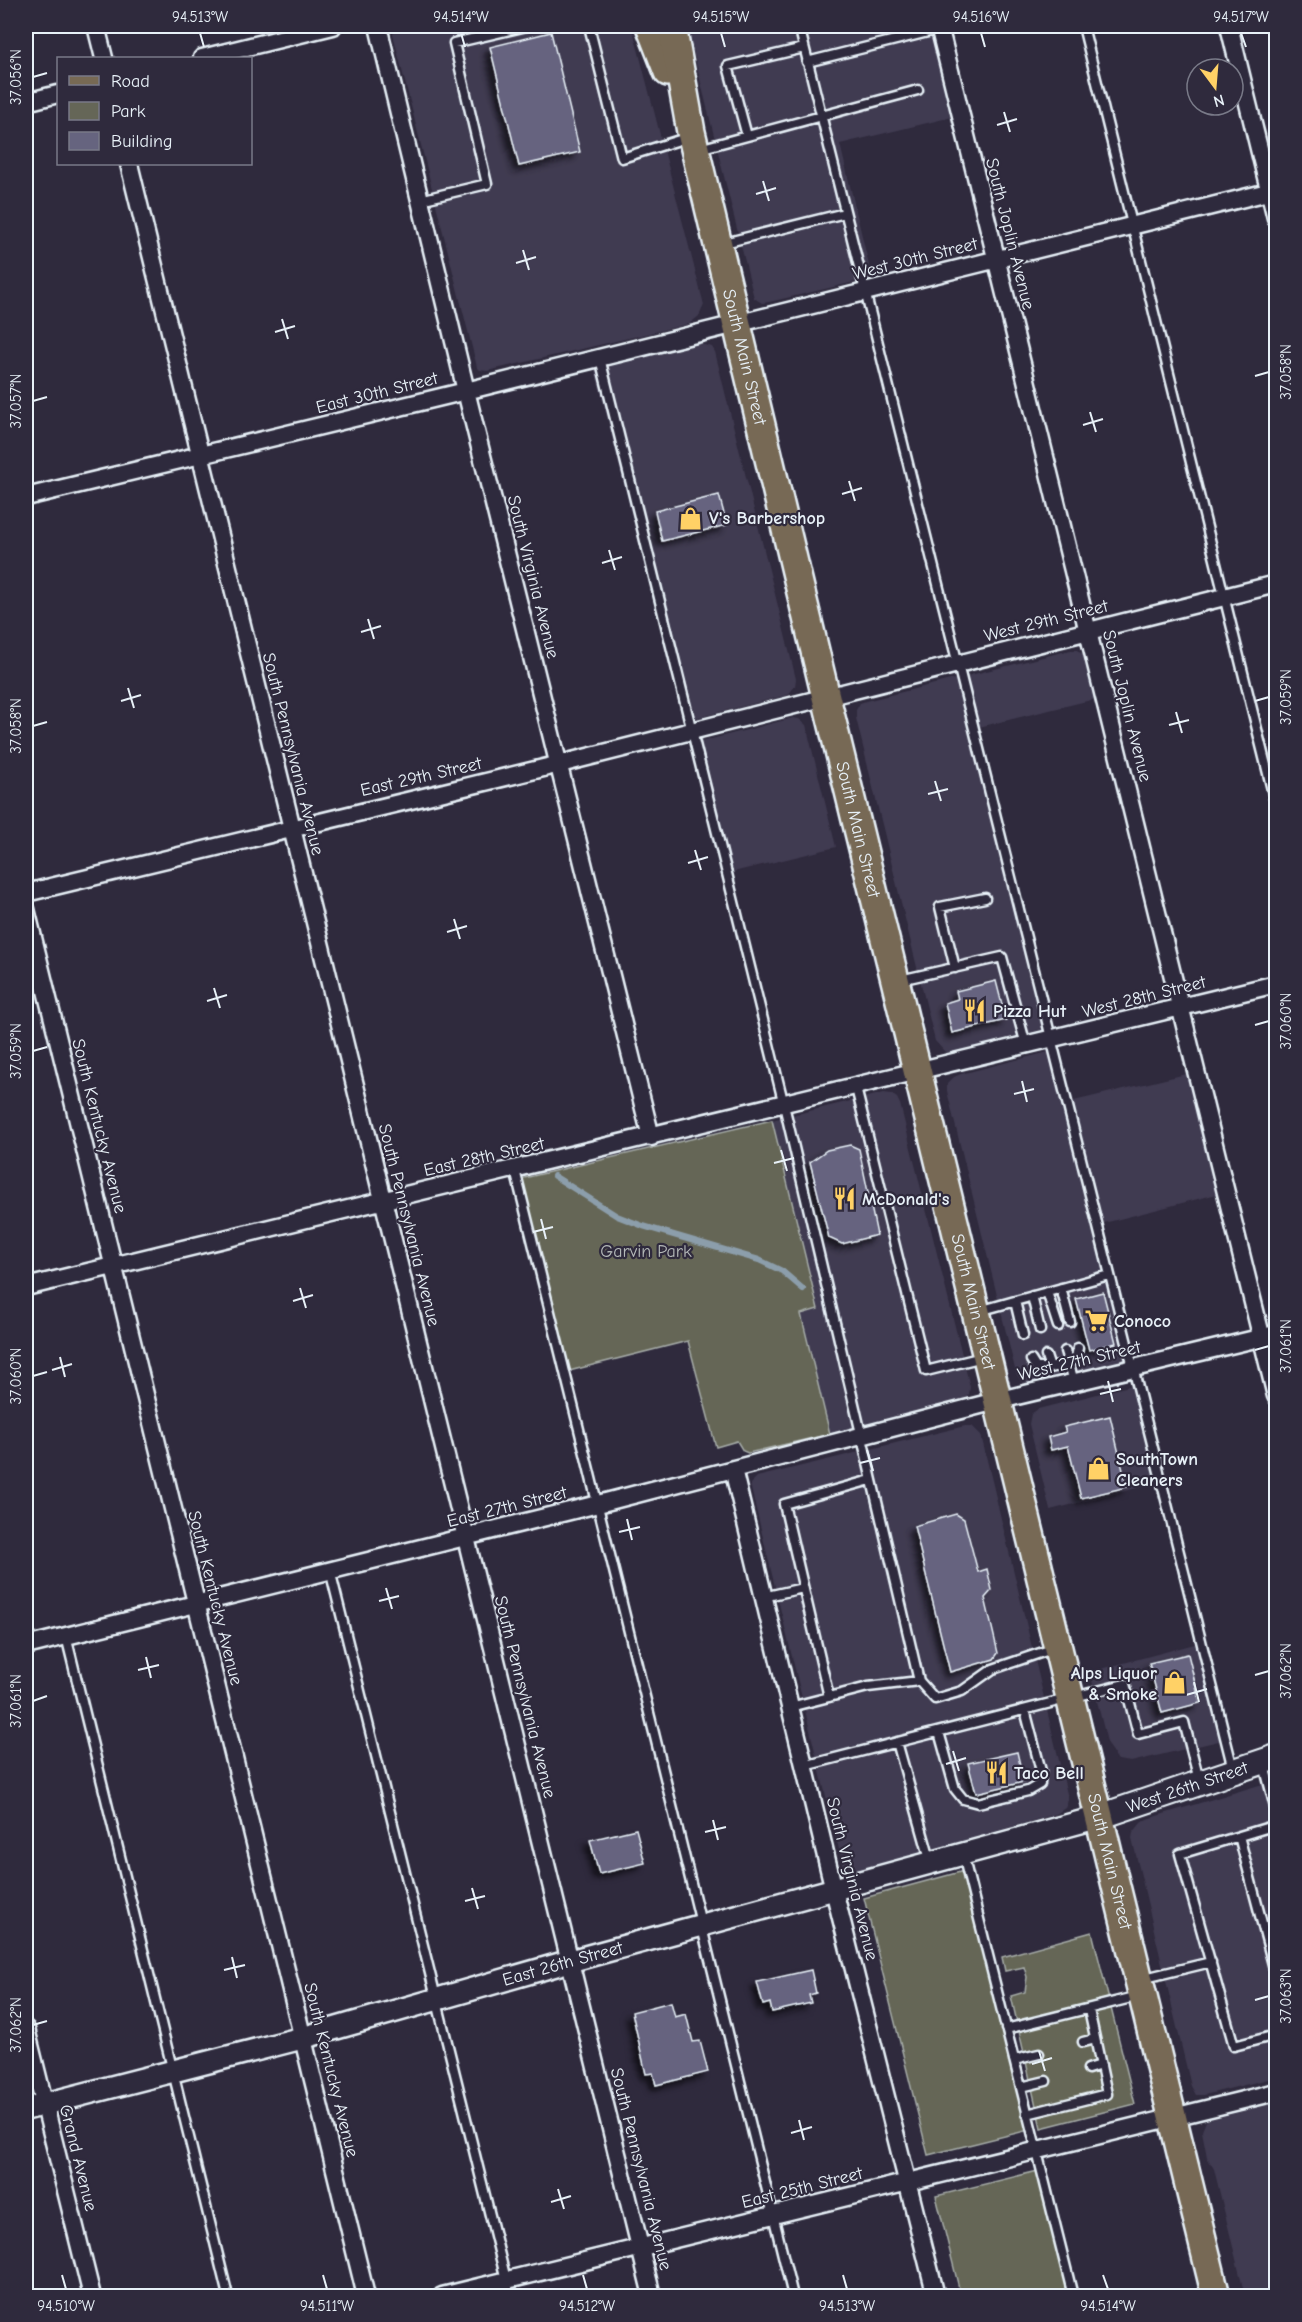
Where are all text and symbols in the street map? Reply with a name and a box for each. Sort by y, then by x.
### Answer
text: 94.513°W [172,8,228,26]
text: 94.514°W [433,8,489,26]
text: 94.515°W [693,8,749,26]
text: 94.516°W [953,8,1009,26]
text: 94.517°W [1213,8,1269,26]
text: 37.056°N [7,49,25,105]
legend [57,57,252,165]
north arrow [1185,57,1245,117]
text: Road [111,71,150,92]
text: N [1211,90,1226,111]
text: Park [111,101,146,122]
text: Building [111,131,173,152]
street label: South Joplin Avenue [981,156,1039,312]
street label: West 30th Street [850,233,980,285]
street label: South Main Street [718,287,771,428]
text: 37.058°N [1277,344,1295,400]
street label: East 30th Street [314,368,441,418]
text: 37.057°N [7,374,25,428]
street label: South Virginia Avenue [503,493,563,661]
shop icon: V's Barbershop [678,505,704,531]
place label: V's Barbershop [709,508,825,529]
street label: West 29th Street [982,595,1111,647]
street label: South Joplin Avenue [1098,628,1156,784]
street label: South Pennsylvania Avenue [258,651,328,857]
text: 37.059°N [1277,669,1295,725]
text: 37.058°N [7,698,25,754]
street label: East 29th Street [358,753,484,801]
street label: South Main Street [832,759,885,900]
street label: West 28th Street [1080,971,1209,1023]
text: 37.060°N [1277,993,1295,1049]
restaurant icon: Pizza Hut [962,998,988,1024]
place label: Pizza Hut [993,1001,1067,1022]
text: 37.059°N [7,1023,25,1079]
street label: South Kentucky Avenue [67,1037,131,1215]
street label: South Pennsylvania Avenue [374,1122,444,1328]
street label: East 28th Street [422,1133,547,1181]
restaurant icon: McDonald's [831,1186,857,1212]
place label: McDonald's [862,1189,950,1210]
street label: South Main Street [947,1232,1000,1373]
park label: Garvin Park [600,1241,692,1262]
supermarket icon: Conoco [1083,1308,1109,1334]
place label: Conoco [1114,1311,1171,1332]
text: 37.061°N [1277,1319,1295,1373]
street label: West 27th Street [1015,1336,1143,1385]
text: 37.060°N [7,1348,25,1404]
place label: SouthTown Cleaners [1116,1449,1198,1491]
shop icon: SouthTown Cleaners [1085,1456,1111,1482]
street label: East 27th Street [445,1482,570,1532]
street label: South Kentucky Avenue [183,1509,247,1687]
street label: South Pennsylvania Avenue [490,1594,560,1800]
text: 37.062°N [1277,1643,1295,1699]
place label: Alps Liquor & Smoke [1071,1663,1158,1705]
shop icon: Alps Liquor & Smoke [1162,1670,1188,1696]
text: 37.061°N [7,1674,25,1728]
street label: West 26th Street [1123,1757,1251,1818]
restaurant icon: Taco Bell [983,1760,1009,1786]
place label: Taco Bell [1014,1763,1084,1784]
street label: South Main Street [1083,1791,1137,1932]
street label: South Virginia Avenue [822,1795,882,1963]
street label: East 26th Street [500,1936,626,1990]
text: 37.063°N [1277,1968,1295,2024]
street label: South Kentucky Avenue [299,1981,363,2159]
text: 37.062°N [7,1997,25,2053]
street label: South Pennsylvania Avenue [606,2066,676,2272]
street label: Grand Avenue [55,2102,101,2214]
street label: East 25th Street [739,2163,865,2213]
text: 94.510°W [37,2297,95,2315]
text: 94.511°W [300,2297,354,2315]
text: 94.512°W [559,2297,615,2315]
text: 94.513°W [819,2297,875,2315]
text: 94.514°W [1080,2297,1136,2315]

